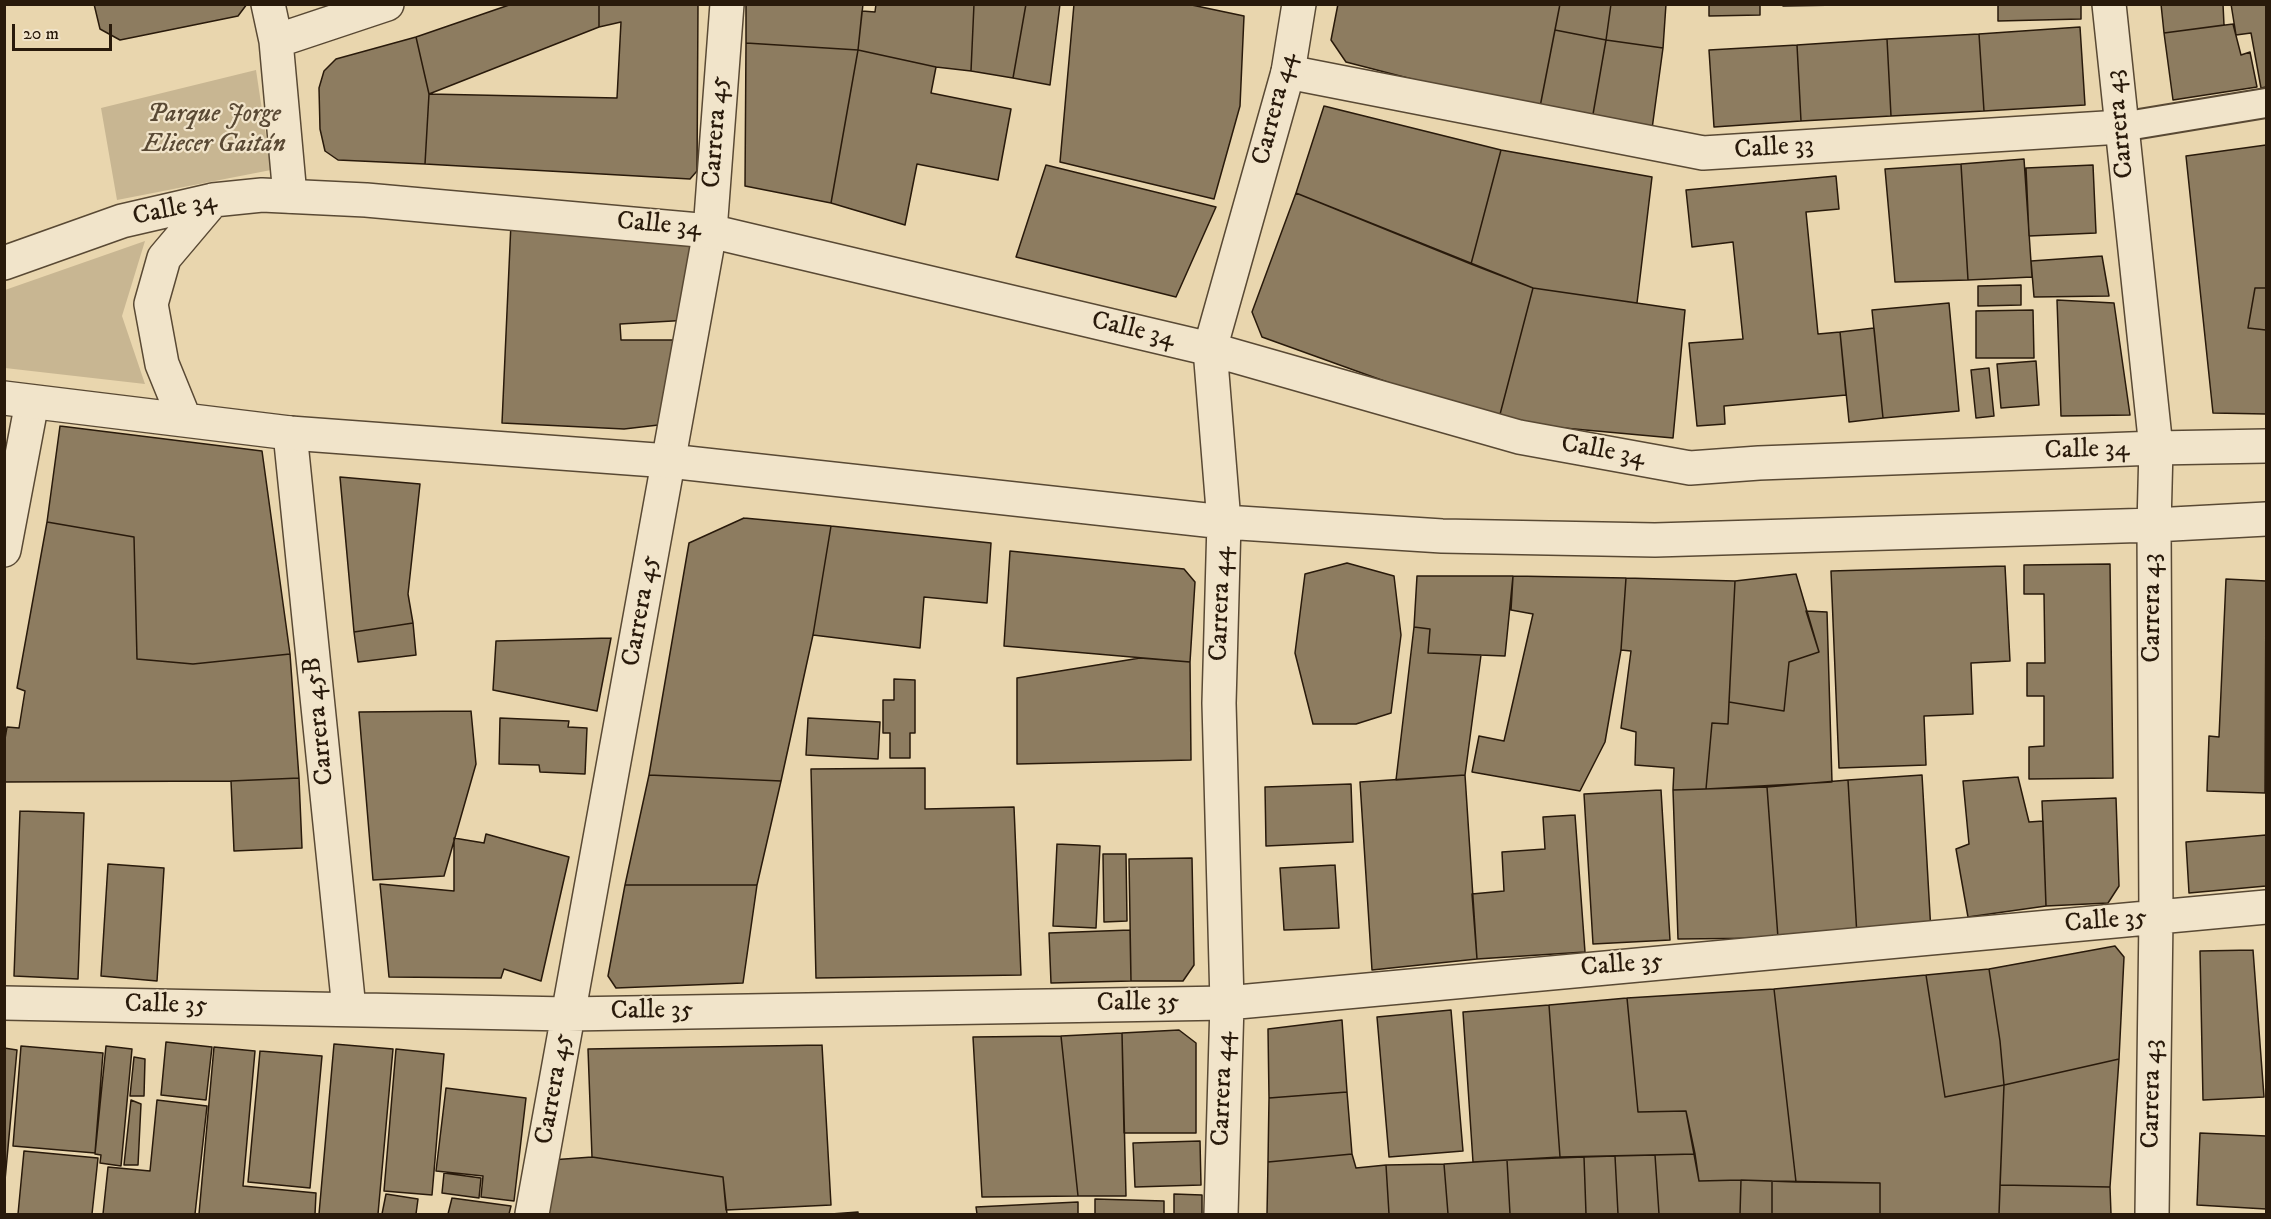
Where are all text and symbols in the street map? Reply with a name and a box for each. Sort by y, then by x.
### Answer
scale bar [15,12,116,50]
text: 20 m [23,23,59,45]
street label: Carrera 44 [1247,50,1305,168]
street label: Carrera 43 [2100,68,2142,180]
street label: Carrera 45 [698,75,736,189]
park label: Parque Jorge Eliecer Gaitán [142,100,286,162]
street label: Calle 33 [1733,131,1815,167]
street label: Calle 34 [130,186,220,234]
street label: Calle 34 [615,207,703,245]
street label: Calle 34 [1088,306,1178,356]
street label: Calle 34 [1559,429,1647,475]
street label: Calle 34 [2044,434,2130,468]
street label: Carrera 44 [1204,546,1240,662]
street label: Carrera 45 [617,553,667,669]
street label: Carrera 43 [2138,553,2170,663]
street label: Carrera 45B [298,655,342,787]
street label: Calle 35 [2063,903,2149,941]
street label: Calle 35 [1579,947,1665,985]
street label: Calle 35 [1096,988,1180,1020]
street label: Calle 35 [124,990,208,1022]
street label: Calle 35 [610,996,694,1028]
street label: Carrera 45 [530,1031,580,1147]
street label: Carrera 44 [1206,1031,1242,1147]
street label: Carrera 43 [2136,1039,2170,1149]

